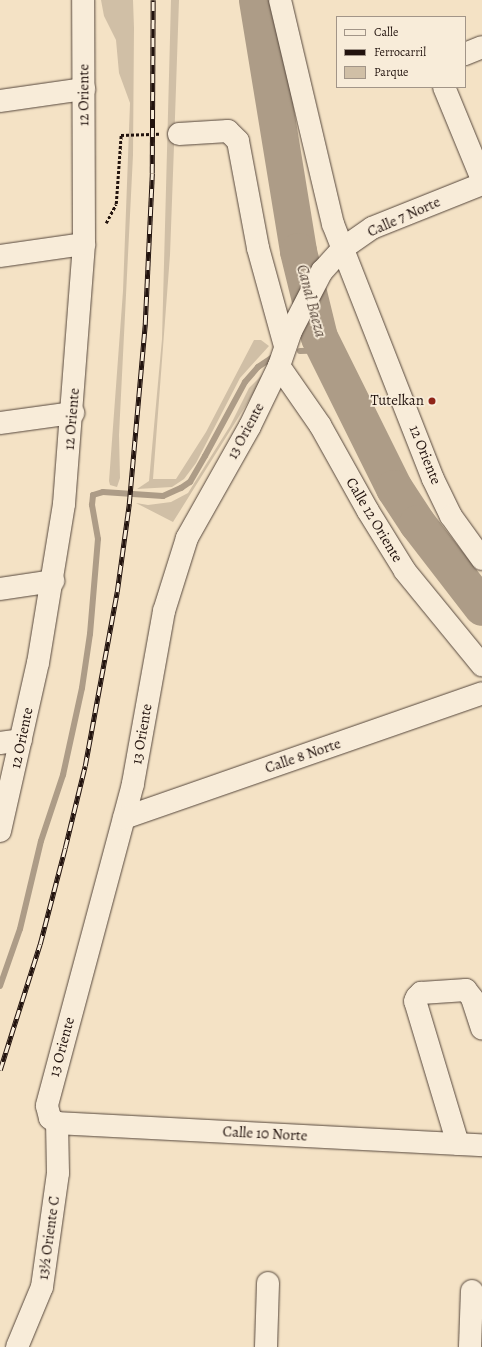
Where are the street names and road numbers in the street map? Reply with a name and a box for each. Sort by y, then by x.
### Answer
street label: 12 Oriente [75,64,93,126]
street label: Calle 7 Norte [365,193,443,241]
street label: 12 Oriente [60,387,84,451]
street label: 13 Oriente [224,400,268,462]
street label: 12 Oriente [405,423,445,487]
street label: Calle 12 Oriente [342,474,406,566]
street label: 13 Oriente [128,702,156,766]
street label: 12 Oriente [7,706,37,770]
street label: Calle 8 Norte [263,735,343,777]
street label: 13 Oriente [45,1015,79,1079]
street label: Calle 10 Norte [222,1123,308,1145]
street label: 13½ Oriente C [34,1195,64,1281]

